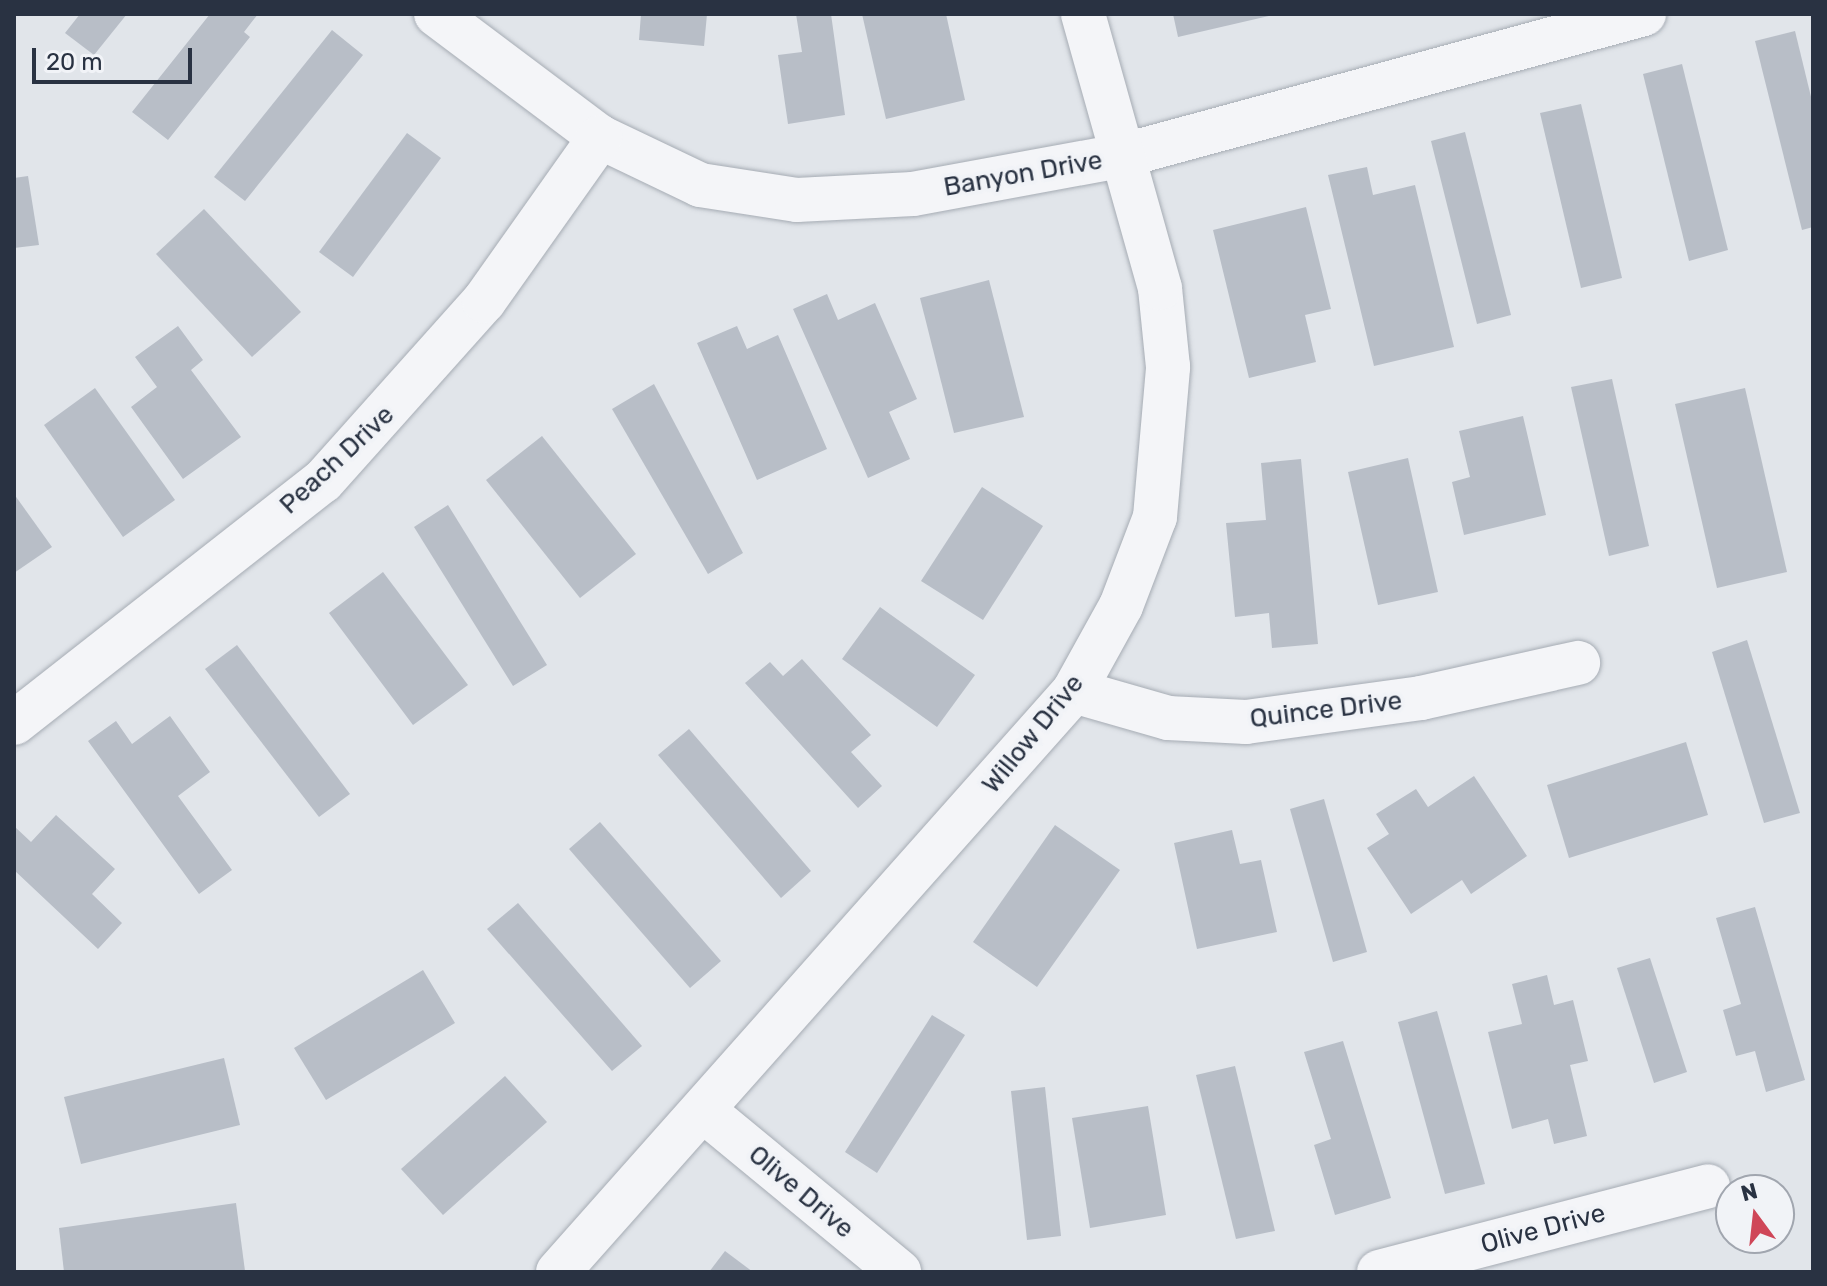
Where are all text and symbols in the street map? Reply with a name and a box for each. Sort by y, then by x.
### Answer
scale bar [36,32,196,82]
text: 20 m [46,48,103,76]
street label: Banyon Drive [941,145,1105,203]
street label: Peach Drive [274,399,400,521]
street label: Willow Drive [976,668,1090,800]
street label: Quince Drive [1248,685,1404,735]
street label: Olive Drive [742,1139,860,1245]
north arrow [1715,1174,1795,1254]
text: N [1738,1177,1760,1207]
street label: Olive Drive [1477,1197,1609,1261]

